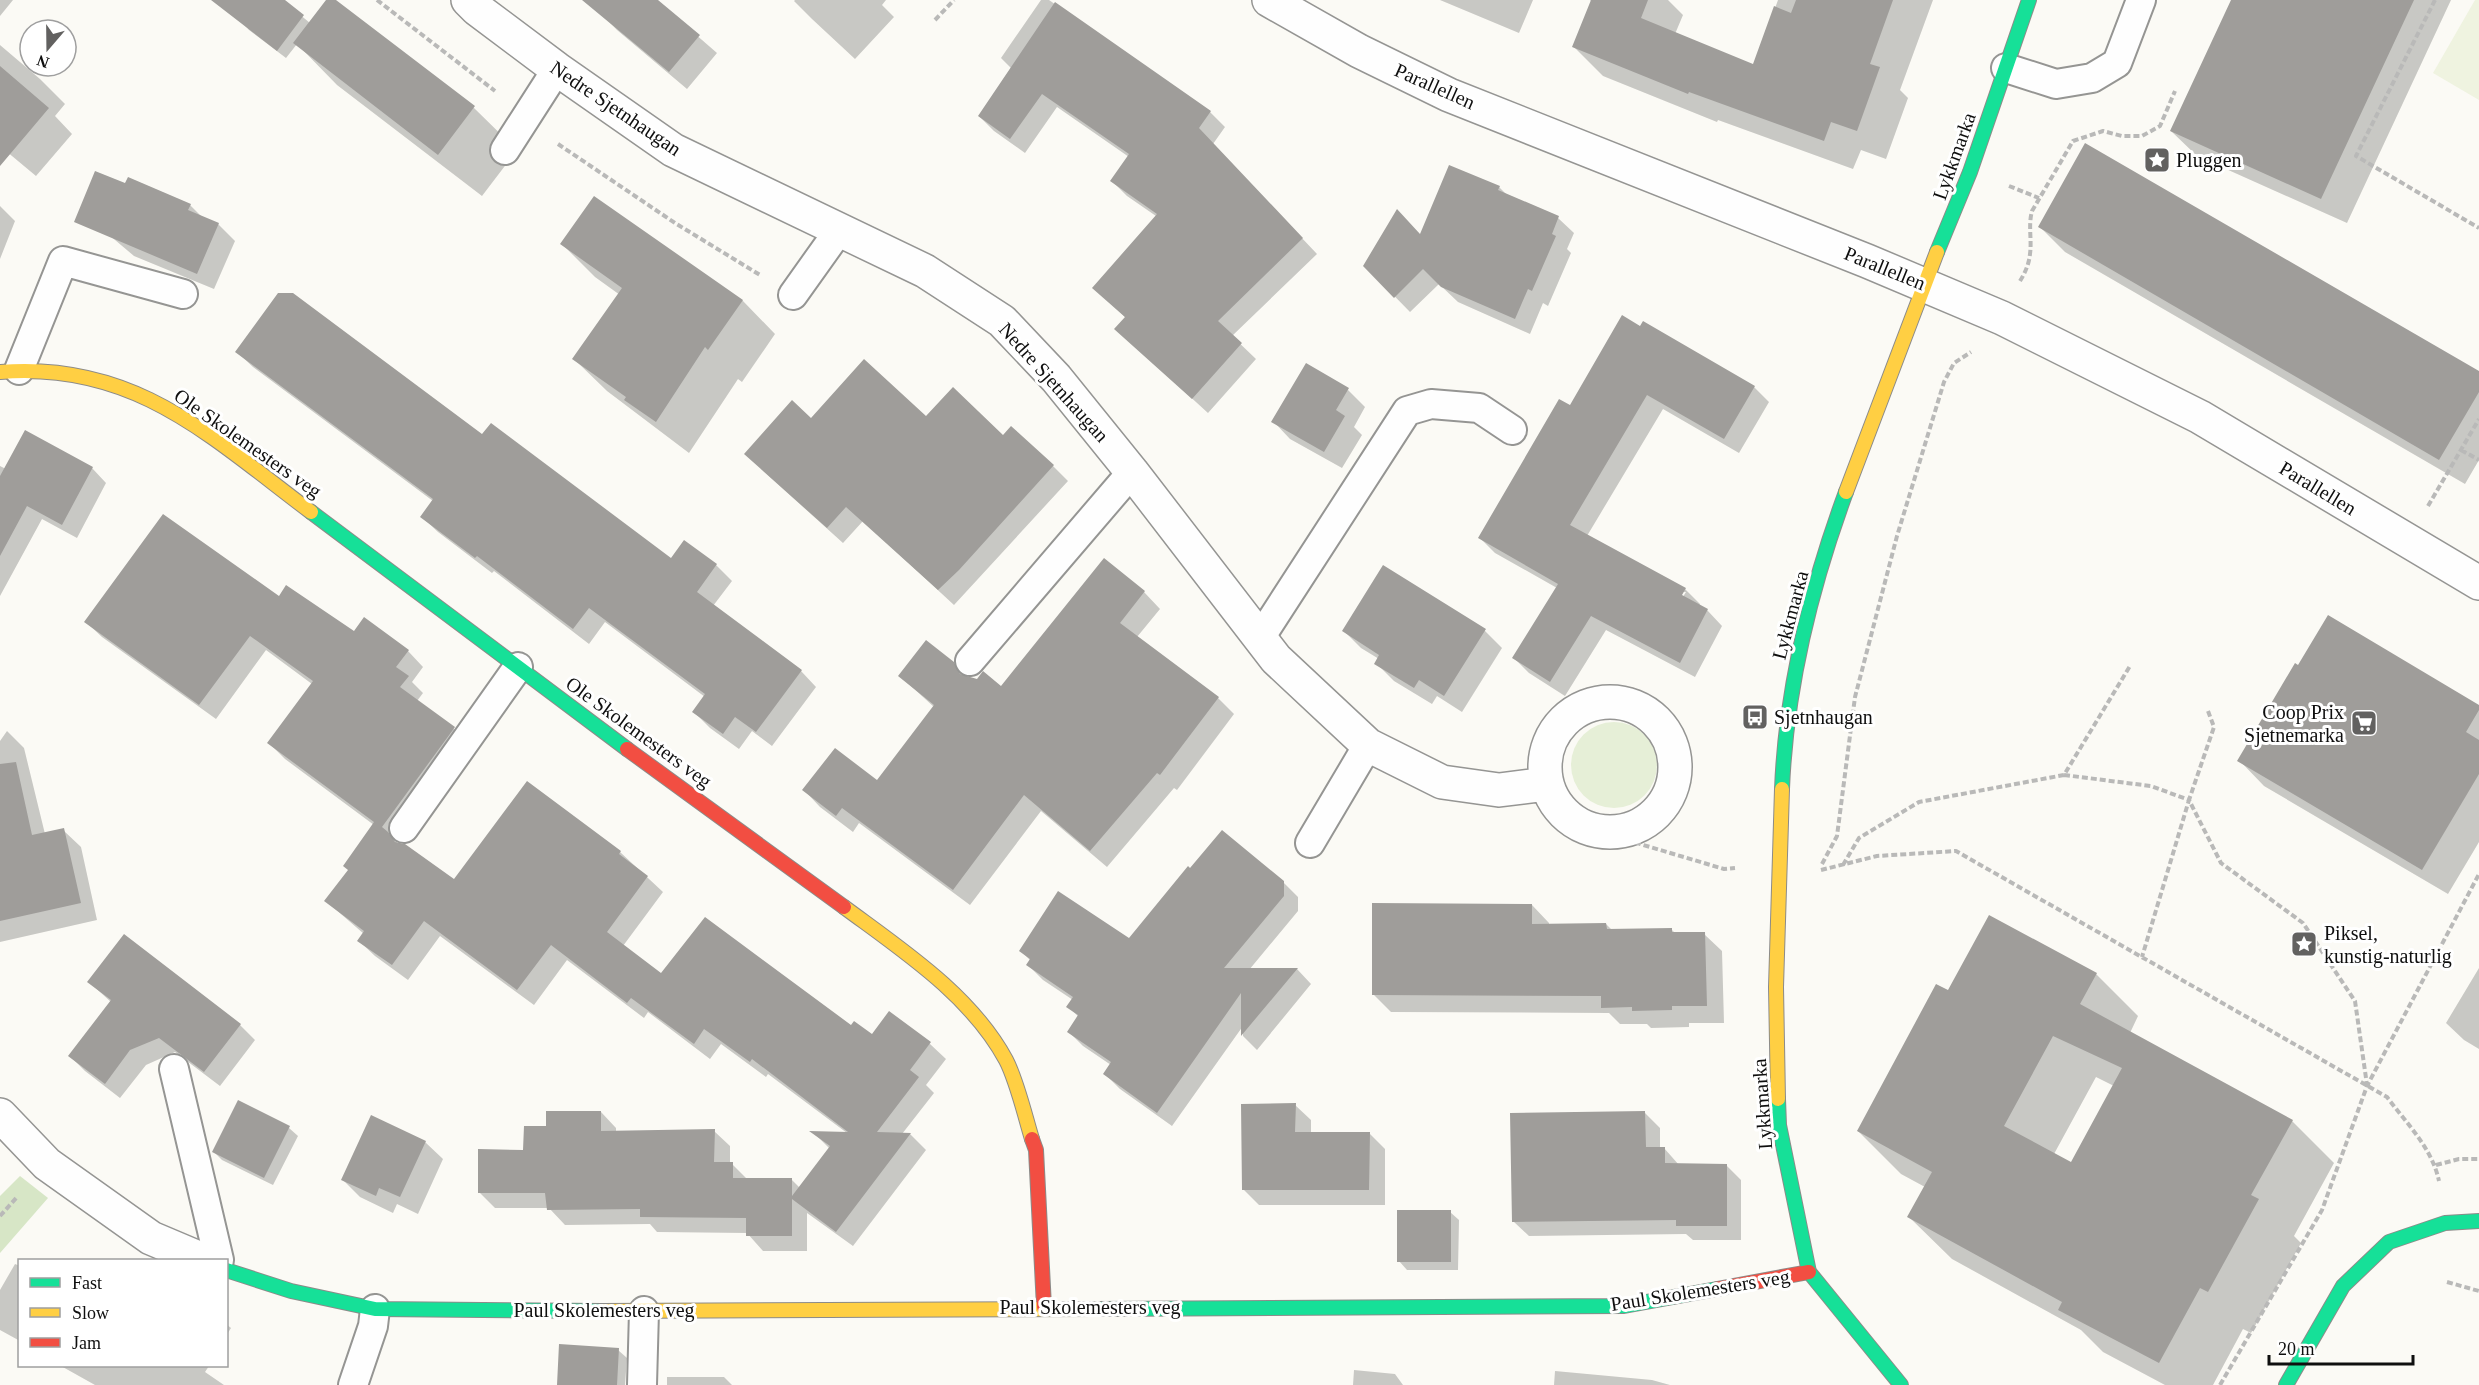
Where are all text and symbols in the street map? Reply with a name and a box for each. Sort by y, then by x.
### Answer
north arrow [18,18,78,78]
text: N [34,52,51,72]
street label: Nedre Sjetnhaugan [546,56,685,161]
street label: Parallellen [1391,59,1479,113]
street label: Lykkmarka [1928,109,1981,203]
place icon: Pluggen [2142,145,2172,175]
place label: Pluggen [2176,149,2242,172]
street label: Parallellen [1841,242,1929,294]
street label: Nedre Sjetnhaugan [994,318,1113,447]
street label: Ole Skolemesters veg [170,384,326,503]
street label: Parallellen [2276,457,2360,519]
street label: Lykkmarka [1768,568,1813,662]
street label: Ole Skolemesters veg [561,672,716,793]
place label: Coop Prix Sjetnemarka [2244,701,2344,747]
bus stop icon: Sjetnhaugan [1740,702,1770,732]
place label: Sjetnhaugan [1774,706,1873,729]
supermarket icon: Coop Prix Sjetnemarka [2349,708,2379,738]
place label: Piksel, kunstig-naturlig [2324,922,2452,968]
place icon: Piksel, kunstig-naturlig [2289,929,2319,959]
street label: Lykkmarka [1748,1058,1777,1150]
legend [18,1259,228,1367]
street label: Paul Skolemesters veg [1609,1265,1791,1316]
text: Fast [72,1273,102,1293]
street label: Paul Skolemesters veg [999,1296,1181,1319]
street label: Paul Skolemesters veg [513,1299,695,1322]
text: Slow [72,1303,109,1323]
scale bar [2269,1328,2413,1366]
text: Jam [72,1333,101,1353]
text: 20 m [2278,1339,2315,1359]

